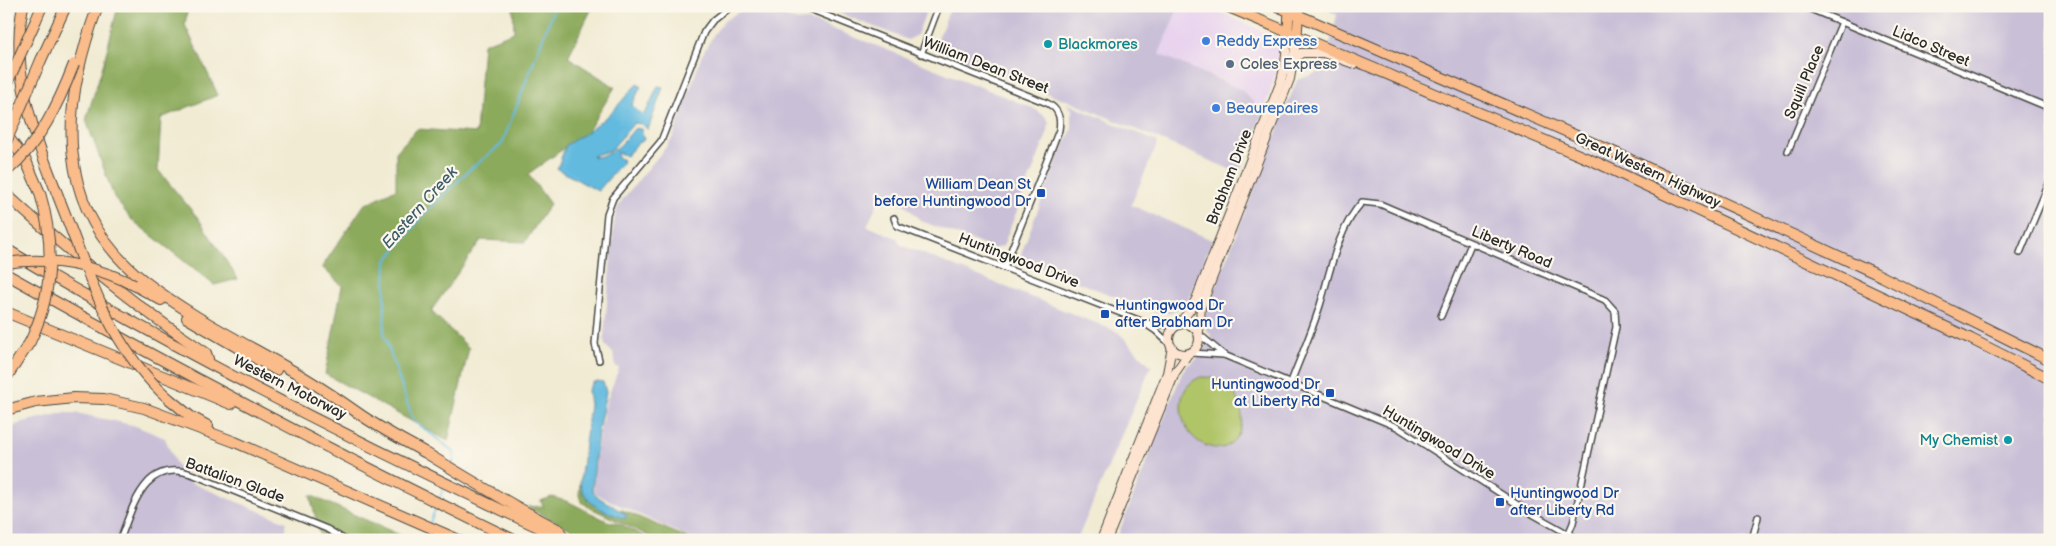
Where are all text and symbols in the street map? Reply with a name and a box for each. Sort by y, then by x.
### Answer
street label: Lidco Street [1889,22,1973,71]
place label: Reddy Express [1216,32,1318,51]
street label: William Dean Street [920,33,1052,98]
place label: Blackmores [1058,35,1138,54]
marker: Reddy Express [1200,35,1212,47]
marker: Blackmores [1042,38,1054,50]
street label: Squill Place [1780,42,1829,122]
place label: Coles Express [1240,55,1338,74]
marker: Coles Express [1224,58,1236,70]
place label: Beaurepaires [1226,99,1319,118]
marker: Beaurepaires [1210,102,1222,114]
street label: Brabham Drive [1203,127,1256,228]
street label: Great Western Highway [1572,128,1724,213]
water label: Eastern Creek [378,162,463,253]
place label: William Dean St before Huntingwood Dr [874,175,1032,211]
marker: William Dean St before Huntingwood Dr [1035,187,1047,199]
street label: Liberty Road [1469,222,1555,273]
street label: Huntingwood Drive [956,229,1082,292]
place label: Huntingwood Dr after Brabham Dr [1115,296,1233,332]
marker: Huntingwood Dr after Brabham Dr [1099,308,1111,320]
street label: Western Motorway [230,351,350,424]
place label: Huntingwood Dr at Liberty Rd [1211,375,1321,411]
marker: Huntingwood Dr at Liberty Rd [1324,387,1336,399]
street label: Huntingwood Drive [1379,401,1499,484]
place label: My Chemist [1919,431,1998,450]
marker: My Chemist [2002,434,2014,446]
street label: Battalion Glade [183,454,287,507]
place label: Huntingwood Dr after Liberty Rd [1510,484,1620,520]
marker: Huntingwood Dr after Liberty Rd [1494,496,1506,508]

